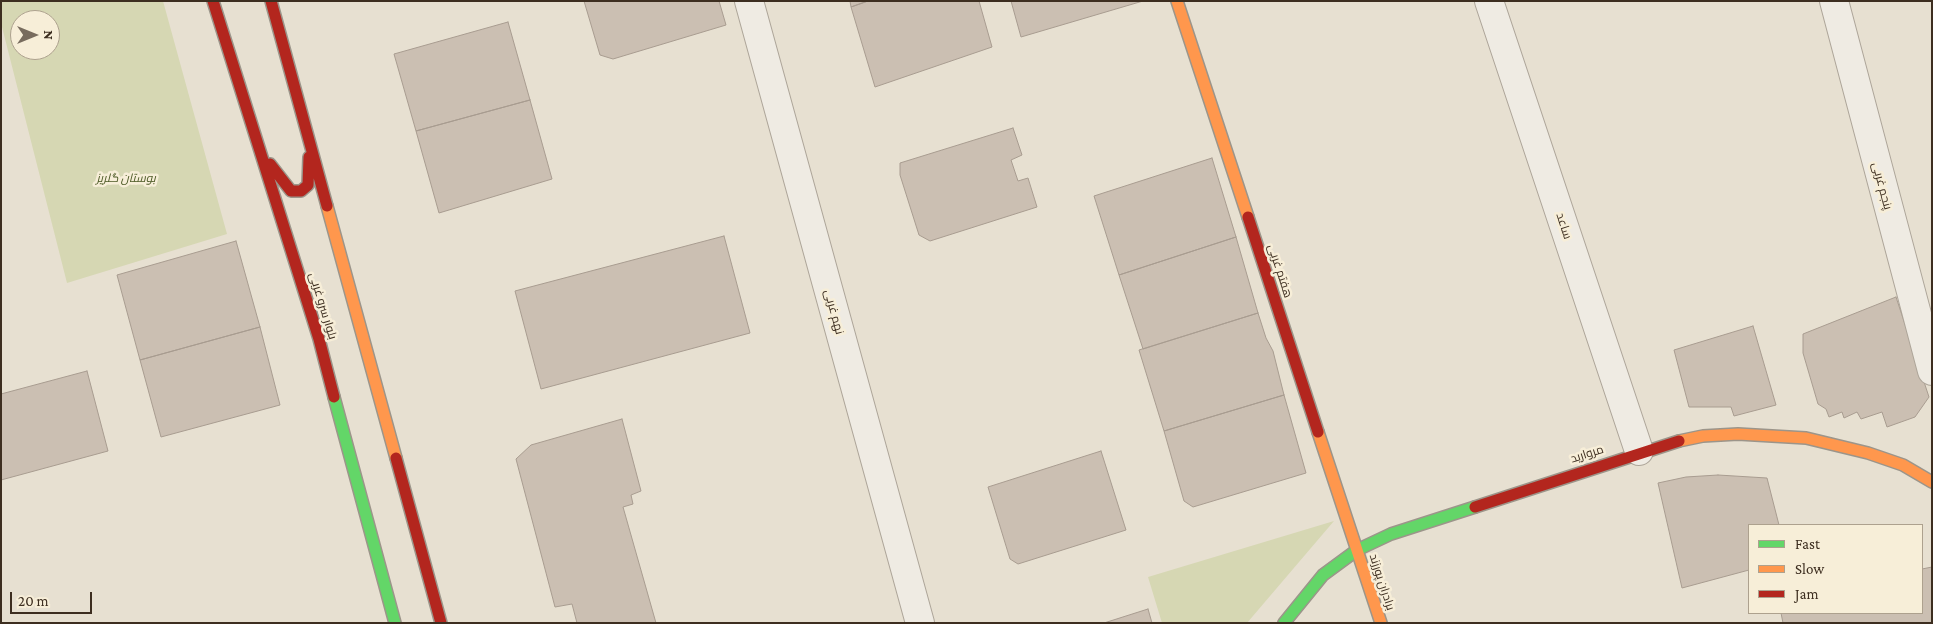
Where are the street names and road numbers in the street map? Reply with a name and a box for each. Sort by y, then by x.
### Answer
street label: پنجم غربی [1869,161,1895,211]
street label: ساعد [1553,211,1575,241]
street label: هفتم غربی [1265,242,1295,300]
street label: بلوار سرو غربی [306,271,340,341]
street label: نهم غربی [821,288,847,336]
street label: مروارید [1569,442,1605,466]
street label: برادران پورزند [1366,552,1398,612]

